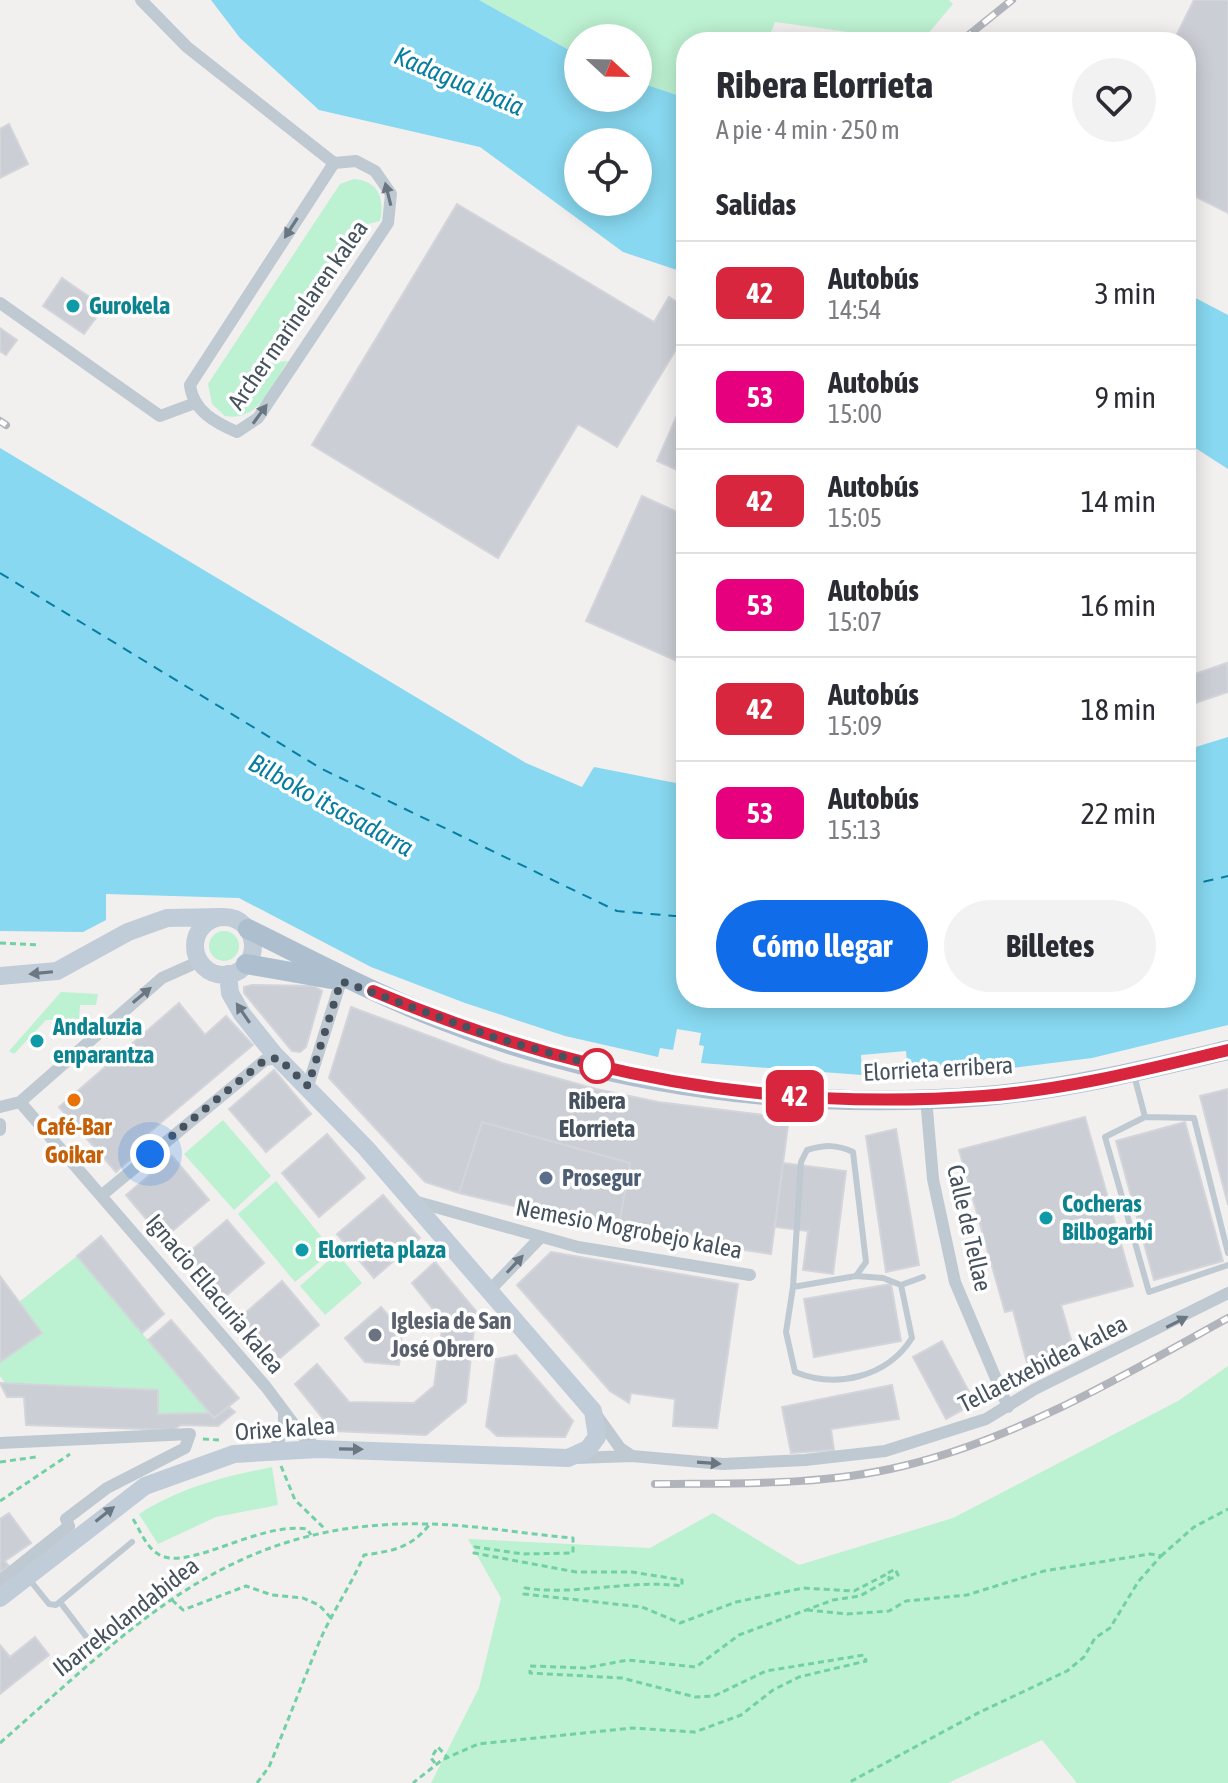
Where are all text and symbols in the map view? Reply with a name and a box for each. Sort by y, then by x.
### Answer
north arrow [564,24,652,112]
map controls [564,24,652,216]
water label: Kadagua ibaia [390,40,528,122]
button: heart [1072,58,1156,142]
text: Ribera Elorrieta [716,63,933,106]
text: A pie · 4 min · 250 m [716,115,900,145]
button: locate [564,128,652,216]
one-way arrow [381,182,394,207]
text: Salidas [716,187,796,221]
street label: Archer marinelaren kalea [222,215,373,414]
one-way arrow [284,218,299,239]
text: Autobús [828,261,919,295]
text: 3 min [1095,276,1156,310]
text: 42 [747,277,773,309]
place label: Gurokela [89,292,170,319]
text: 14:54 [828,295,882,325]
marker: Gurokela [64,297,82,315]
text: Autobús [828,365,919,399]
text: 9 min [1095,380,1156,414]
text: 53 [747,381,773,413]
text: 15:00 [828,399,882,429]
one-way arrow [252,404,267,425]
text: Autobús [828,469,919,503]
text: 14 min [1081,484,1156,518]
text: 42 [747,485,773,517]
text: 15:05 [828,503,882,533]
text: Autobús [828,573,919,607]
text: 16 min [1081,588,1156,622]
text: 53 [747,589,773,621]
text: 15:07 [828,607,882,637]
text: Autobús [828,677,919,711]
text: 18 min [1081,692,1156,726]
text: 42 [747,693,773,725]
text: 15:09 [828,711,882,741]
water label: Bilboko itsasadarra [243,747,419,863]
text: Autobús [828,781,919,815]
text: 22 min [1081,796,1156,830]
text: 53 [747,797,773,829]
text: 15:13 [828,815,882,845]
button: Cómo llegar [716,900,928,992]
button: Billetes [944,900,1156,992]
one-way arrow [28,967,53,980]
one-way arrow [132,987,151,1005]
one-way arrow [235,1003,250,1024]
place label: Andaluzia enparantza [52,1013,154,1068]
marker: Andaluzia enparantza [28,1032,46,1050]
marker: Ribera Elorrieta [580,1049,614,1083]
street label: Elorrieta erribera [862,1051,1014,1086]
line badge: 42 [759,1070,831,1122]
text: 42 [782,1080,808,1112]
place label: Ribera Elorrieta [559,1087,635,1142]
marker: Café-Bar Goikar [65,1091,83,1109]
place label: Café-Bar Goikar [36,1113,112,1168]
your location [130,1134,170,1174]
street label: Calle de Tellae [942,1162,997,1294]
place label: Prosegur [562,1164,641,1191]
marker: Prosegur [537,1169,555,1187]
place label: Cocheras Bilbogarbi [1062,1190,1153,1245]
street label: Nemesio Mogrobejo kalea [514,1193,745,1264]
street label: Ignacio Ellacuria kalea [141,1208,290,1379]
marker: Cocheras Bilbogarbi [1037,1209,1055,1227]
place label: Elorrieta plaza [318,1236,446,1263]
marker: Elorrieta plaza [293,1241,311,1259]
one-way arrow [505,1255,523,1274]
place label: Iglesia de San José Obrero [390,1307,511,1362]
street label: Tellaetxebidea kalea [954,1309,1132,1418]
one-way arrow [1166,1315,1189,1328]
marker: Iglesia de San José Obrero [366,1326,384,1344]
street label: Orixe kalea [234,1412,336,1445]
one-way arrow [339,1443,364,1456]
one-way arrow [697,1457,722,1470]
one-way arrow [95,1507,115,1523]
street label: Ibarrekolandabidea [48,1551,204,1682]

